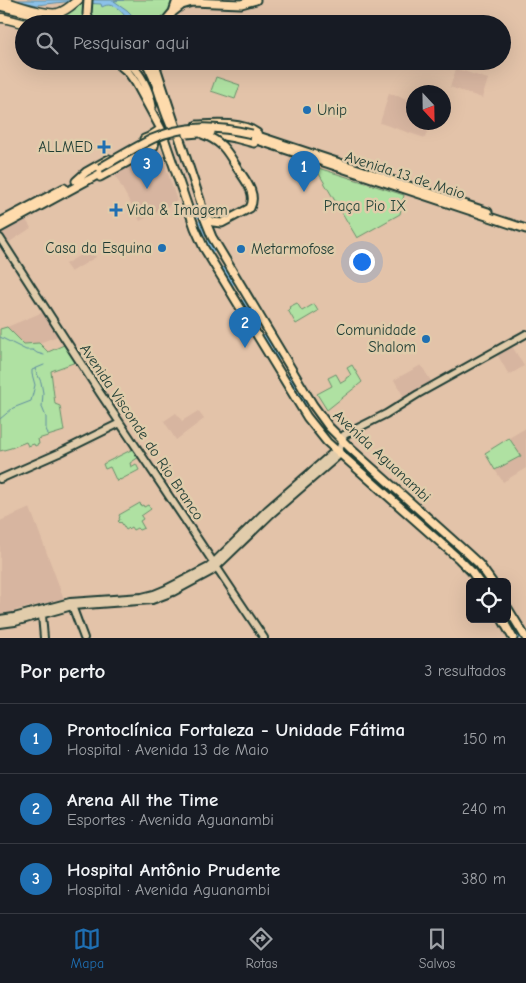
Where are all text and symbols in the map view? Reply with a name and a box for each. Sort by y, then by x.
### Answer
search box [15,15,511,70]
icon: search [33,29,61,57]
text: Pesquisar aqui [73,32,189,54]
north arrow [406,85,451,130]
place label: Unip [317,101,347,119]
marker: Unip [301,104,313,116]
place label: ALLMED [38,138,93,156]
marker: ALLMED [97,140,111,154]
street label: Avenida 13 de Maio [343,147,467,203]
pin: 3 [131,148,163,189]
pin: 1 [288,151,320,192]
park label: Praça Pio IX [324,197,406,215]
place label: Vida & Imagem [127,201,228,219]
marker: Vida & Imagem [109,203,123,217]
place label: Casa da Esquina [45,239,152,257]
place label: Metarmofose [251,240,335,258]
marker: Casa da Esquina [156,242,168,254]
marker: Metarmofose [235,243,247,255]
your location [349,249,375,275]
pin: 2 [229,307,261,348]
place label: Comunidade Shalom [336,321,416,356]
marker: Comunidade Shalom [420,333,432,345]
street label: Avenida Visconde do Rio Branco [76,341,208,524]
street label: Avenida Aguanambi [330,406,434,506]
map controls [466,578,511,623]
button: locate [466,578,511,623]
text: Por perto [20,659,105,683]
text: 3 resultados [424,662,506,680]
text: Prontoclínica Fortaleza - Unidade Fátima [67,719,405,741]
text: 1 [33,730,39,748]
text: 150 m [463,730,506,748]
text: Hospital · Avenida 13 de Maio [67,741,269,759]
text: Arena All the Time [67,789,218,811]
text: 2 [32,800,40,818]
text: 240 m [462,800,506,818]
text: Esportes · Avenida Aguanambi [67,811,274,829]
text: Hospital Antônio Prudente [67,859,280,881]
text: 3 [32,870,40,888]
text: 380 m [461,870,506,888]
text: Hospital · Avenida Aguanambi [67,881,270,899]
tab: Mapa [71,925,104,972]
tab: Rotas [245,925,277,972]
tab: Salvos [419,925,455,972]

